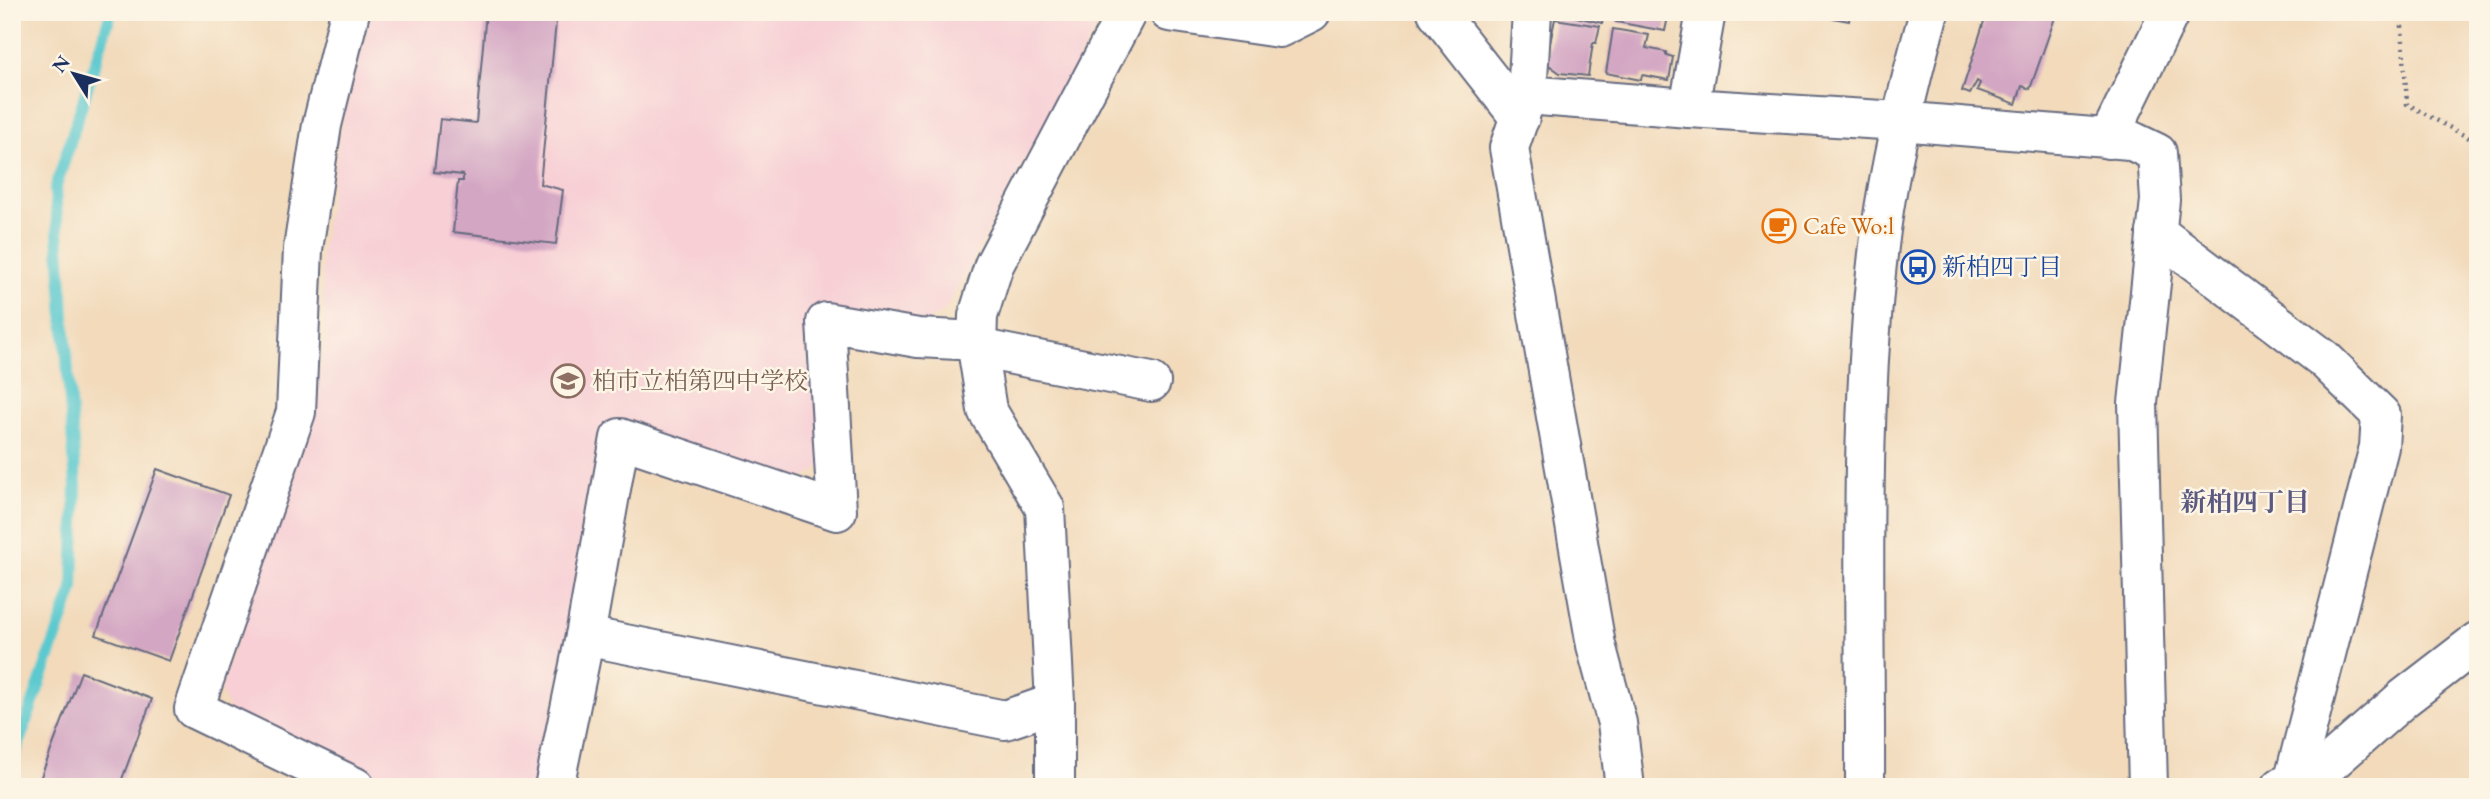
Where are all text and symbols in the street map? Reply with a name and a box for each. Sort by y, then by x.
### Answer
north arrow [38,38,108,108]
text: N [46,50,76,78]
cafe icon: Cafe Wo:l [1760,207,1798,245]
place label: Cafe Wo:l [1803,210,1894,241]
bus stop icon: 新柏四丁目 [1899,248,1937,286]
place label: 新柏四丁目 [1942,251,2062,282]
school or university icon: 柏市立柏第四中学校 [549,362,587,400]
place label: 柏市立柏第四中学校 [592,365,808,396]
district label: 新柏四丁目 [2180,485,2310,519]

